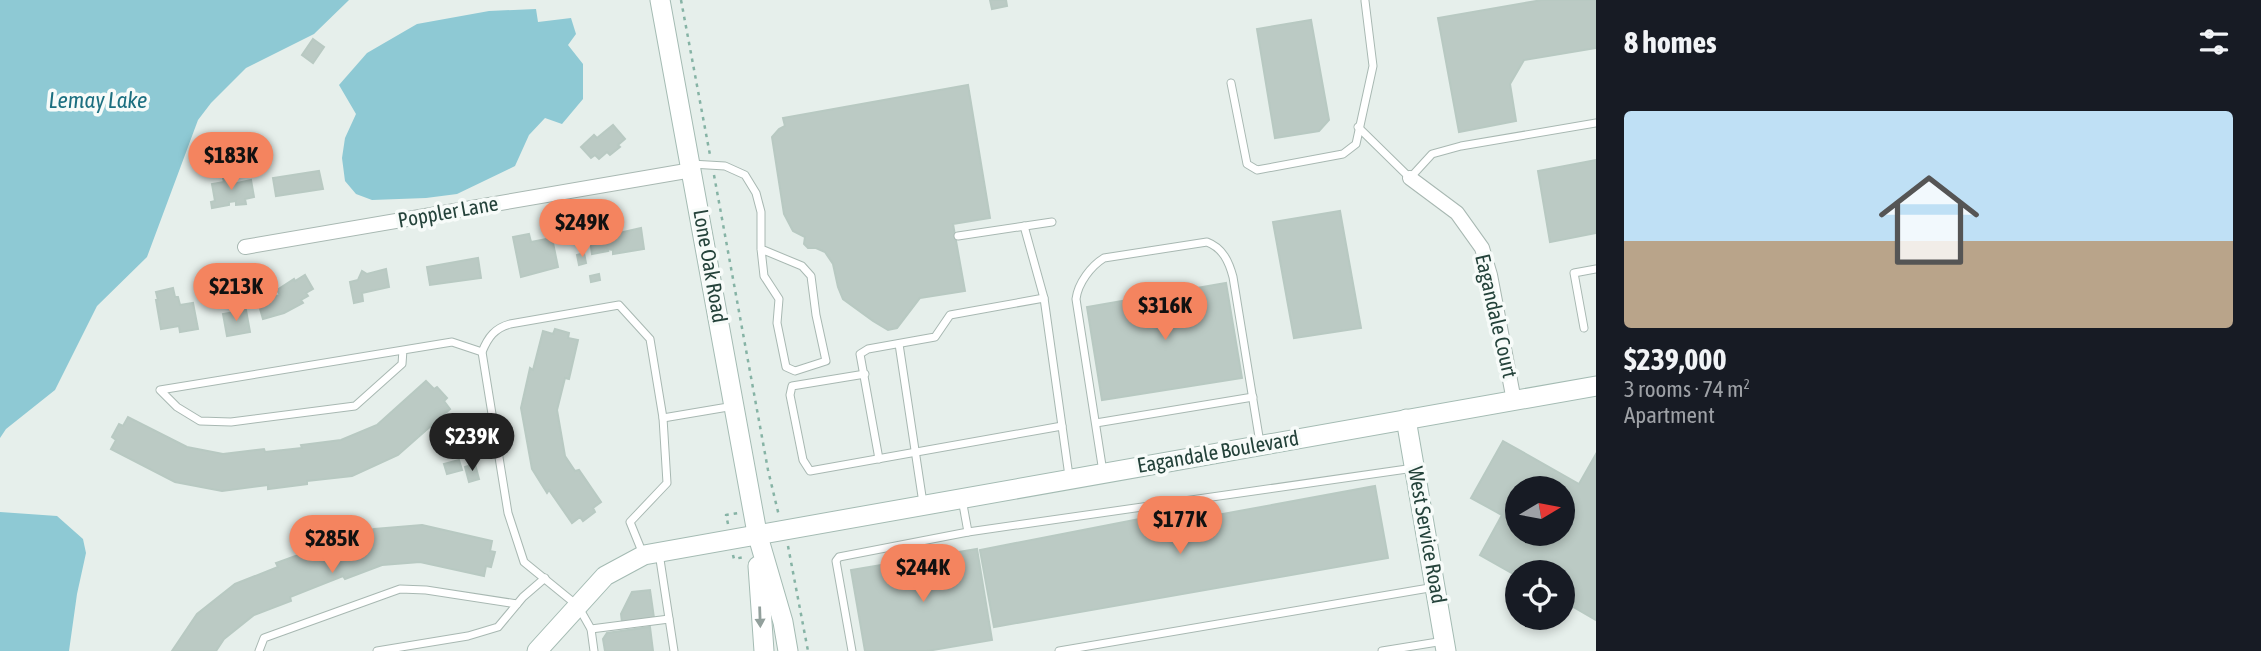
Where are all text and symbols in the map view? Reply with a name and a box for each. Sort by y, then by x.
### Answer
icon: filters [2195,23,2233,61]
text: 8 homes [1624,25,1717,59]
water label: Lemay Lake [49,87,147,113]
pin: $183K [182,132,280,192]
text: $183K [204,142,258,168]
icon: home [1866,157,1992,283]
street label: Poppler Lane [396,190,500,232]
pin: $249K [533,200,631,259]
street label: Lone Oak Road [689,207,733,324]
text: $249K [555,209,609,235]
street label: Eagandale Court [1471,252,1523,380]
pin: $213K [187,264,285,323]
text: $213K [209,273,263,299]
pin: $316K [1116,282,1214,342]
text: $316K [1138,292,1192,318]
text: $239,000 [1624,342,1727,376]
text: 3 rooms · 74 m² [1624,376,1750,402]
text: Apartment [1624,402,1715,428]
pin: $239K [423,414,521,473]
text: $239K [445,423,499,449]
street label: Eagandale Boulevard [1135,425,1301,477]
street label: West Service Road [1404,464,1452,605]
north arrow [1505,476,1575,546]
map controls [1505,476,1575,630]
pin: $177K [1131,496,1229,556]
text: $177K [1153,506,1207,532]
pin: $285K [283,516,381,575]
text: $285K [305,525,359,551]
pin: $244K [874,544,972,604]
text: $244K [896,554,950,580]
button: locate [1505,560,1575,630]
one-way arrow [755,606,766,628]

